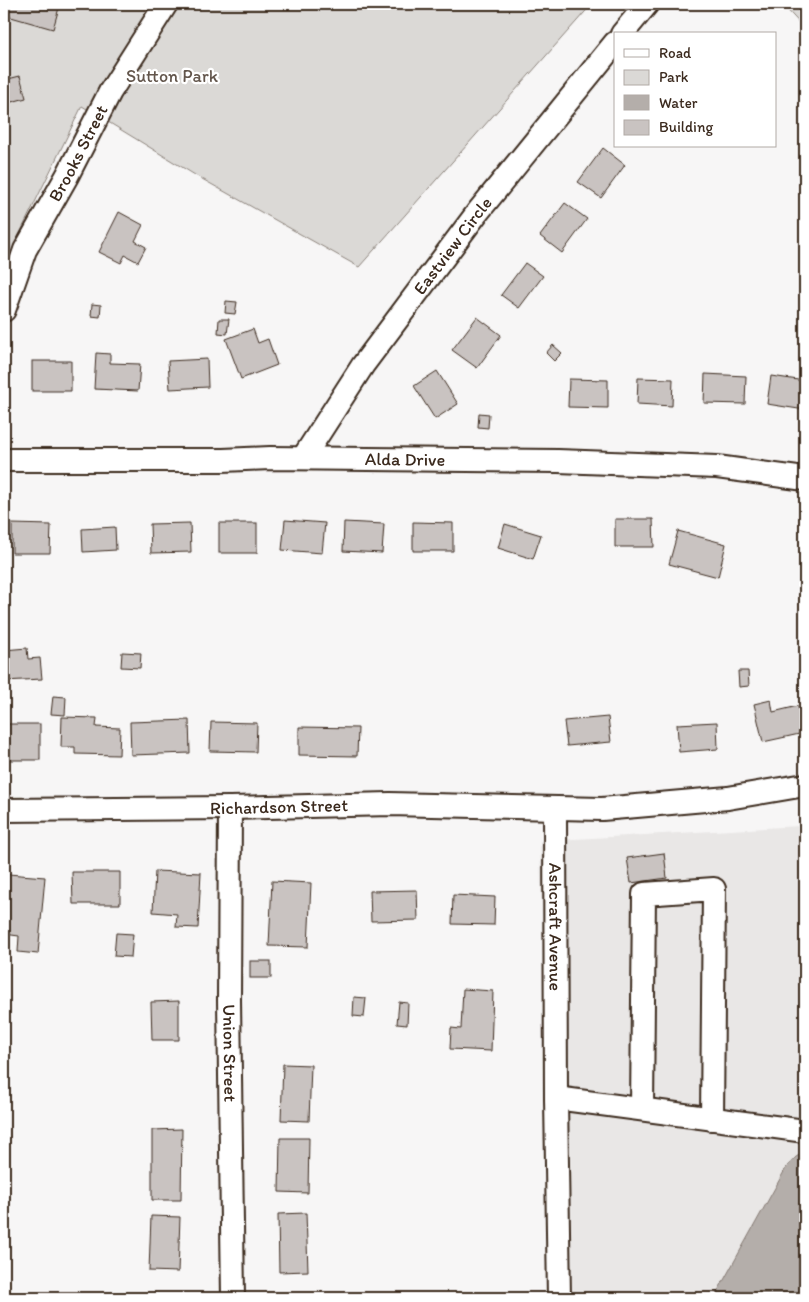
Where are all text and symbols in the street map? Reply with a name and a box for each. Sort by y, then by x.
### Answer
legend [614,32,776,148]
text: Road [659,44,692,62]
park label: Sutton Park [126,65,219,87]
text: Park [659,68,689,86]
text: Water [659,94,698,112]
street label: Brooks Street [44,101,113,206]
text: Building [659,118,713,136]
street label: Eastview Circle [409,192,497,299]
street label: Alda Drive [365,448,445,471]
street label: Richardson Street [210,794,349,819]
street label: Ashcraft Avenue [544,863,567,991]
street label: Union Street [218,1004,241,1102]

